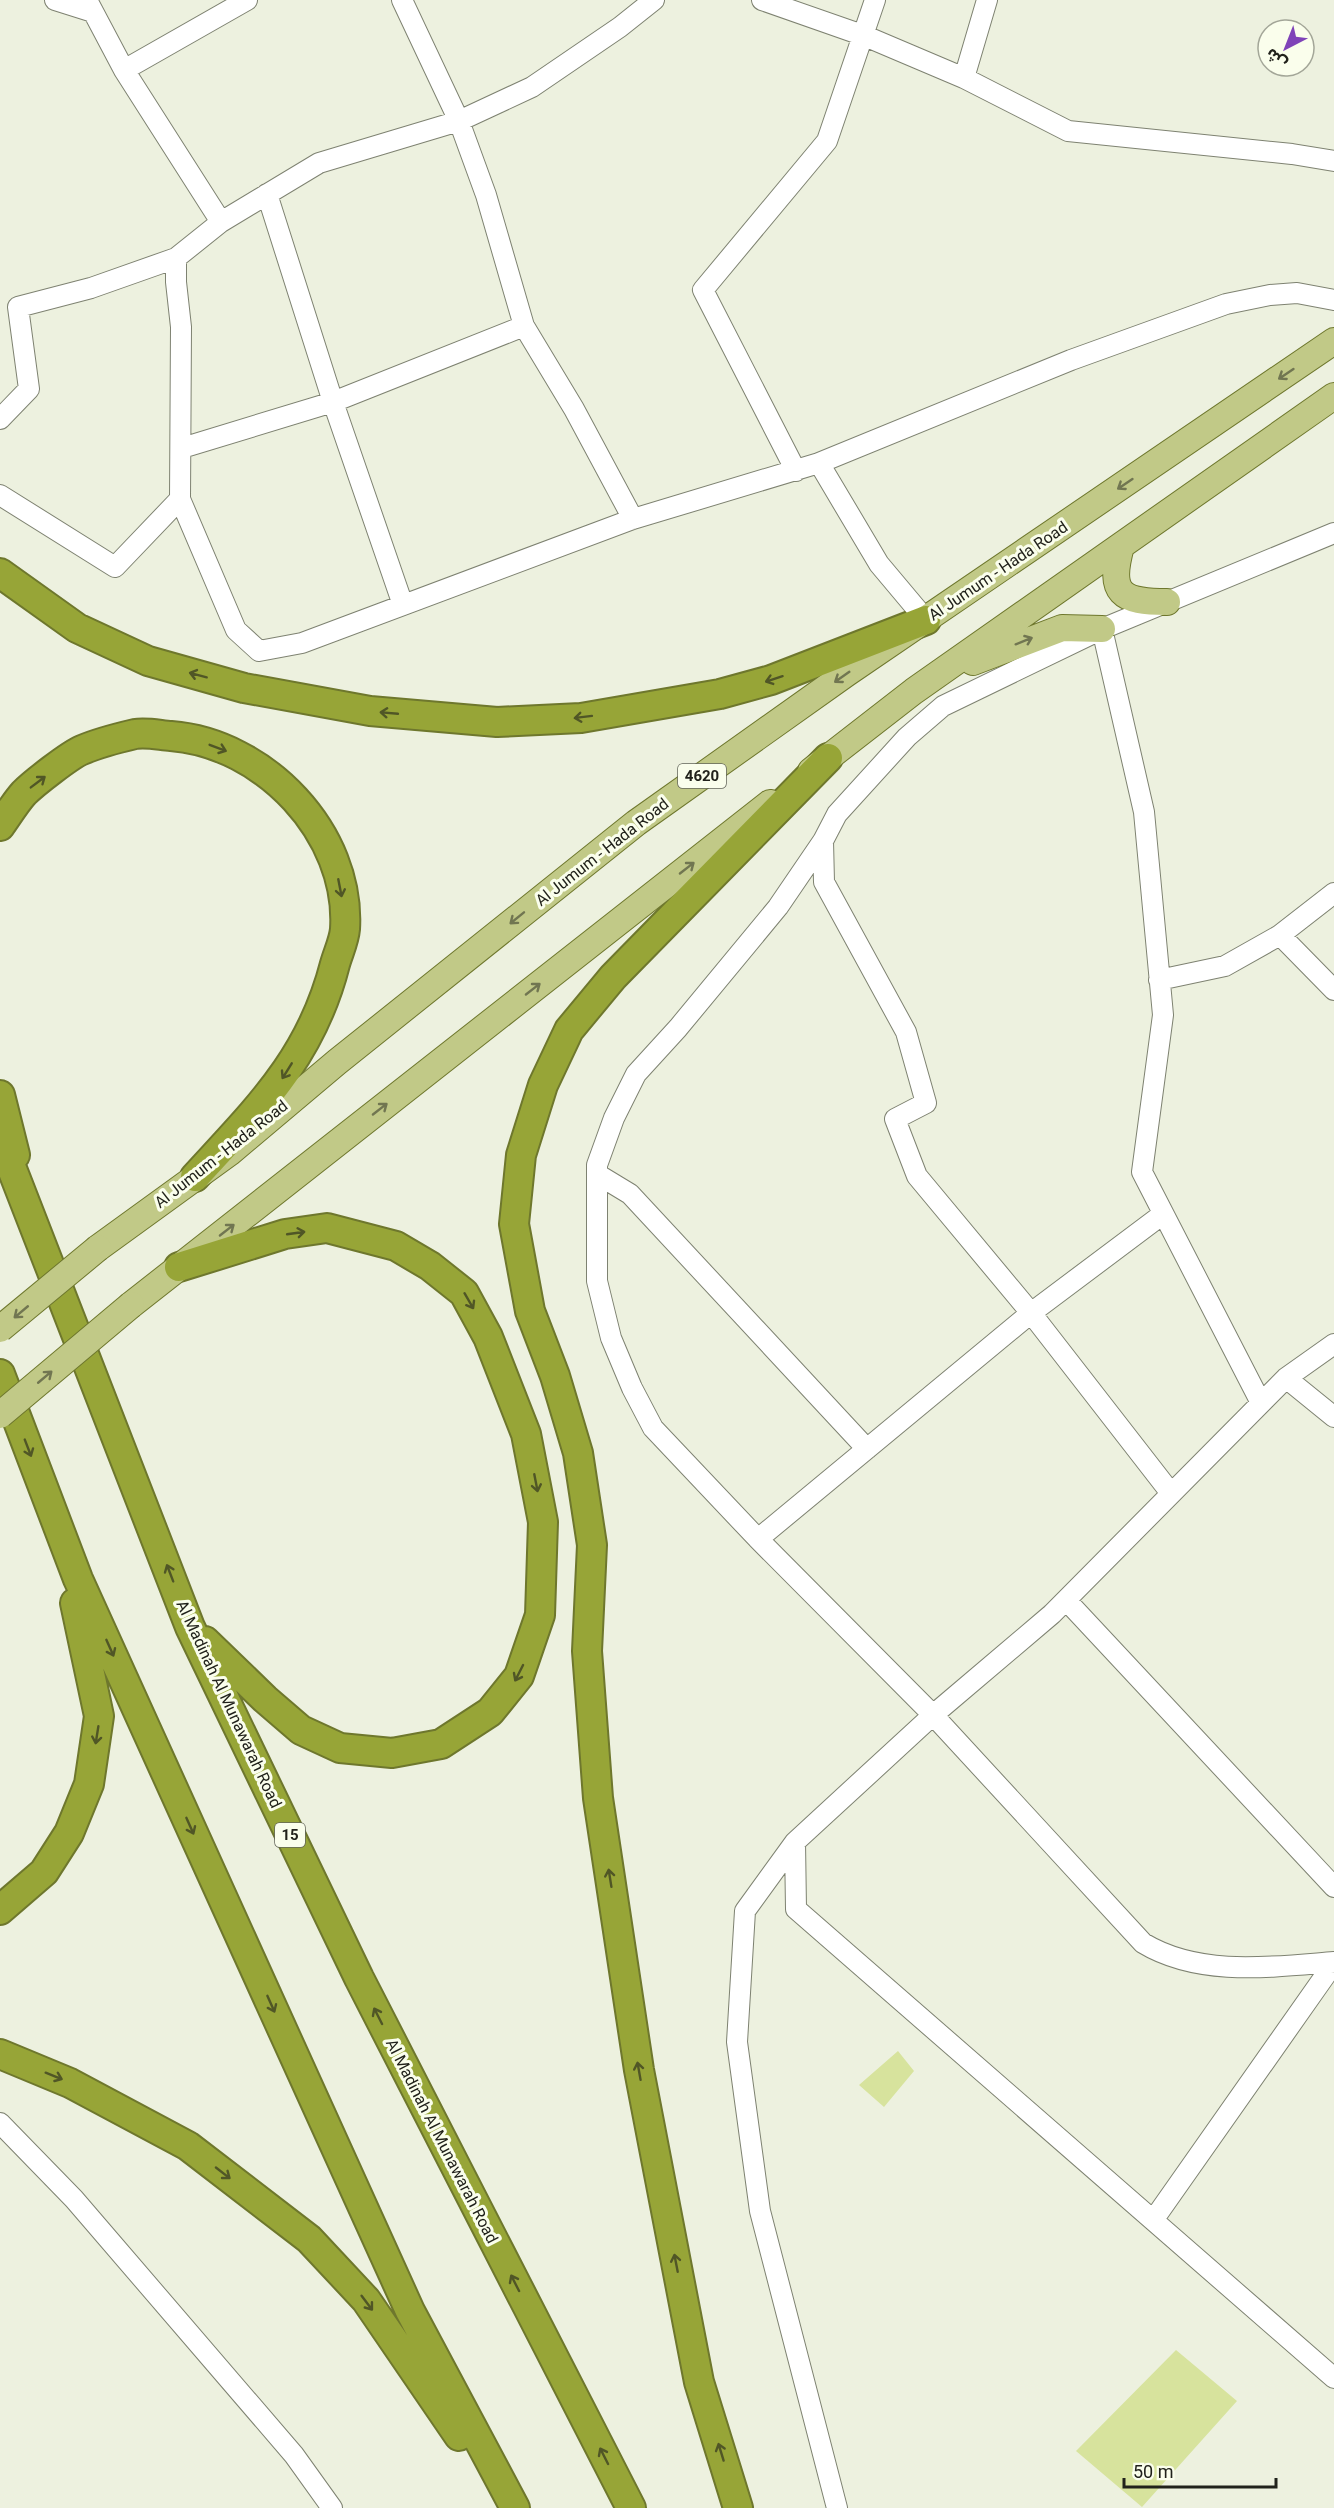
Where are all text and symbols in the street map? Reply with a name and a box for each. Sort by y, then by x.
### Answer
north arrow [1256,18,1316,78]
text: ش [1262,44,1291,73]
one-way arrow [1278,368,1294,380]
one-way arrow [1117,478,1134,490]
street label: Al Jumum - Hada Road [925,517,1071,625]
one-way arrow [1015,635,1033,646]
one-way arrow [188,669,207,680]
one-way arrow [835,670,851,683]
one-way arrow [765,674,784,685]
one-way arrow [379,707,399,718]
one-way arrow [574,712,593,723]
one-way arrow [208,743,227,754]
road number: 4620 [678,764,726,788]
one-way arrow [30,776,46,788]
street label: Al Jumum - Hada Road [532,794,672,910]
one-way arrow [678,862,694,875]
one-way arrow [335,878,346,898]
one-way arrow [509,911,525,924]
one-way arrow [525,982,541,995]
one-way arrow [281,1062,293,1078]
street label: Al Jumum - Hada Road [151,1096,291,1212]
one-way arrow [372,1103,388,1116]
one-way arrow [218,1223,234,1236]
one-way arrow [286,1227,305,1238]
one-way arrow [463,1292,475,1309]
one-way arrow [14,1305,29,1319]
one-way arrow [37,1370,52,1384]
one-way arrow [24,1439,35,1457]
one-way arrow [531,1472,542,1492]
one-way arrow [164,1564,175,1583]
street label: Al Madinah Al Munawarah Road [172,1597,286,1811]
one-way arrow [104,1639,116,1657]
one-way arrow [512,1664,524,1682]
one-way arrow [91,1724,102,1744]
one-way arrow [186,1817,197,1835]
road number: 15 [275,1823,305,1847]
one-way arrow [604,1869,615,1889]
one-way arrow [265,1994,277,2012]
one-way arrow [371,2007,383,2025]
street label: Al Madinah Al Munawarah Road [382,2036,502,2246]
one-way arrow [633,2062,644,2081]
one-way arrow [44,2071,63,2082]
one-way arrow [215,2166,231,2179]
one-way arrow [670,2253,681,2273]
one-way arrow [508,2274,520,2292]
one-way arrow [361,2294,374,2310]
one-way arrow [714,2443,725,2462]
one-way arrow [598,2448,610,2465]
scale bar [1124,2451,1276,2489]
text: 50 m [1133,2461,1173,2482]

